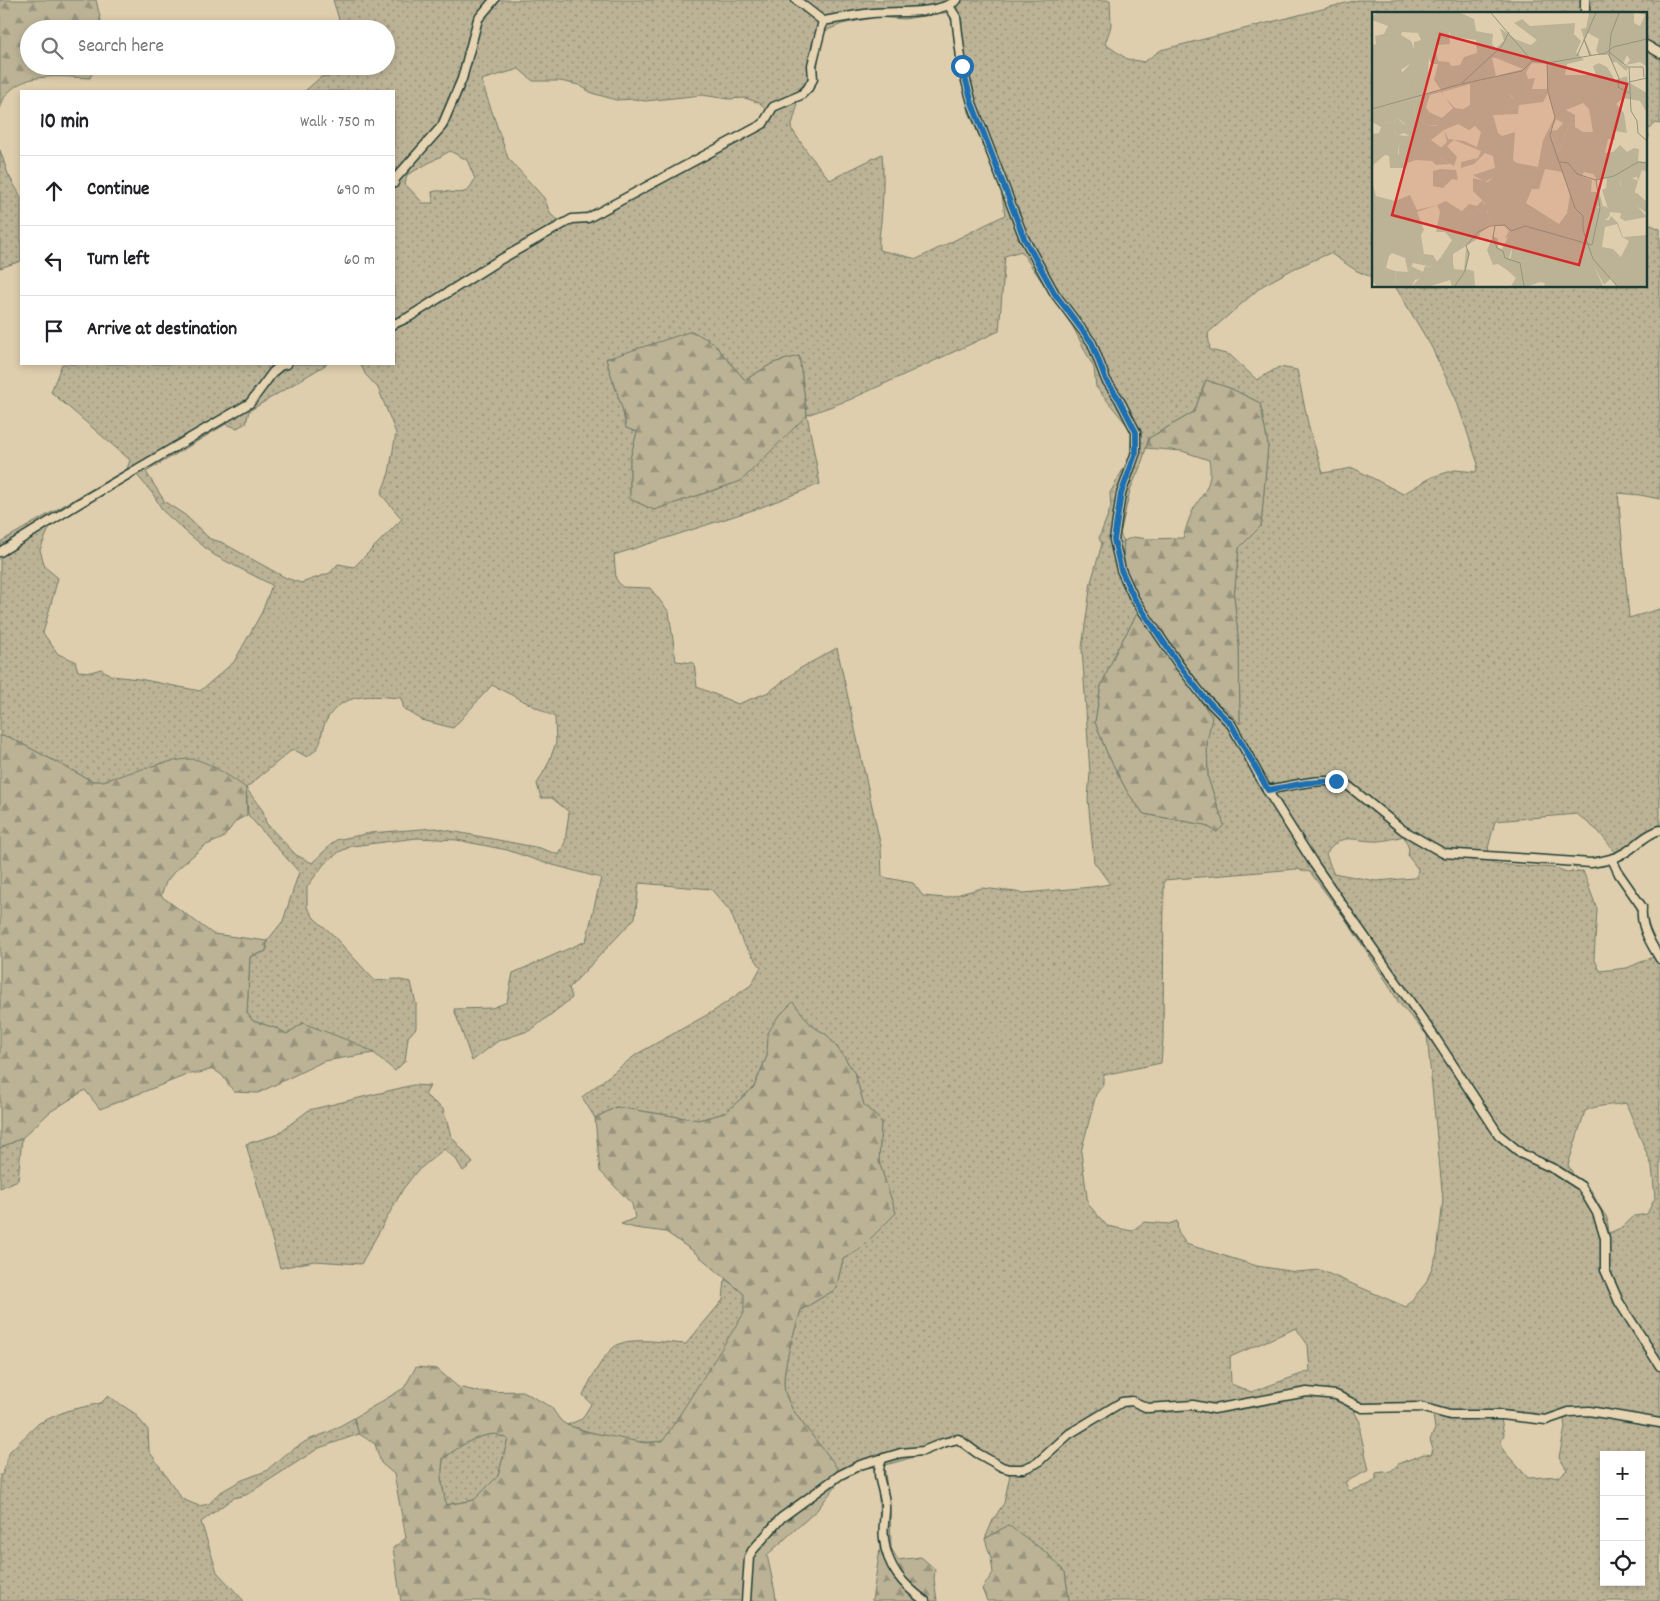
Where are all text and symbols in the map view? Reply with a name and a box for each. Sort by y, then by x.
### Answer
inset map [1372,12,1648,288]
search box [20,20,395,75]
icon: search [38,34,66,62]
text: Search here [78,34,164,61]
route start [951,55,974,78]
text: 10 min [40,108,89,138]
text: Walk · 750 m [300,111,375,134]
icon: ahead [40,177,68,205]
text: Continue [87,177,149,204]
text: 690 m [336,179,375,202]
icon: left [40,247,68,275]
text: Turn left [87,247,150,274]
text: 60 m [344,249,375,272]
icon: arrive [40,317,68,345]
text: Arrive at destination [87,317,237,344]
route end [1325,770,1348,793]
map controls [1600,1451,1645,1586]
button: + [1600,1451,1645,1496]
button: − [1600,1496,1645,1541]
button: locate [1600,1541,1645,1586]

